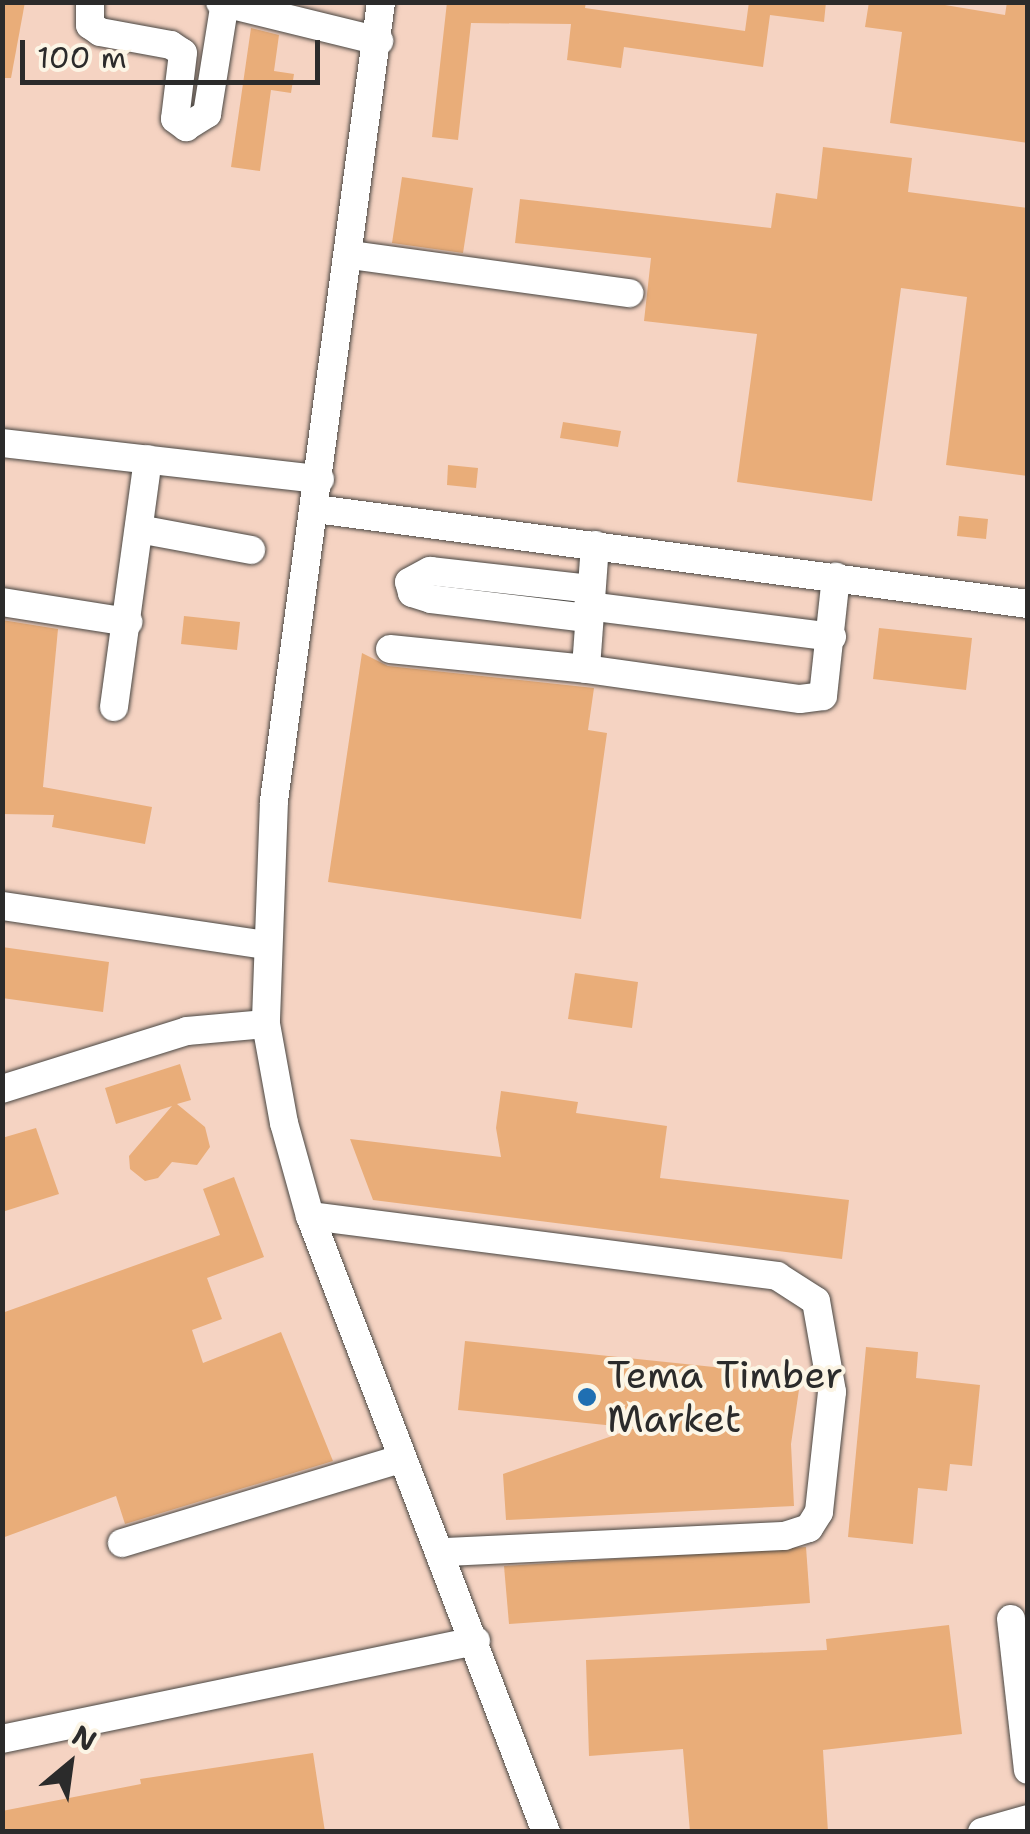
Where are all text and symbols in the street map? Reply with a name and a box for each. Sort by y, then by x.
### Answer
scale bar [25,20,325,82]
text: 100 m [37,37,127,78]
place label: Tema Timber Market [607,1352,843,1442]
marker: Tema Timber Market [576,1386,598,1408]
north arrow [20,1714,120,1814]
text: N [66,1716,103,1760]

